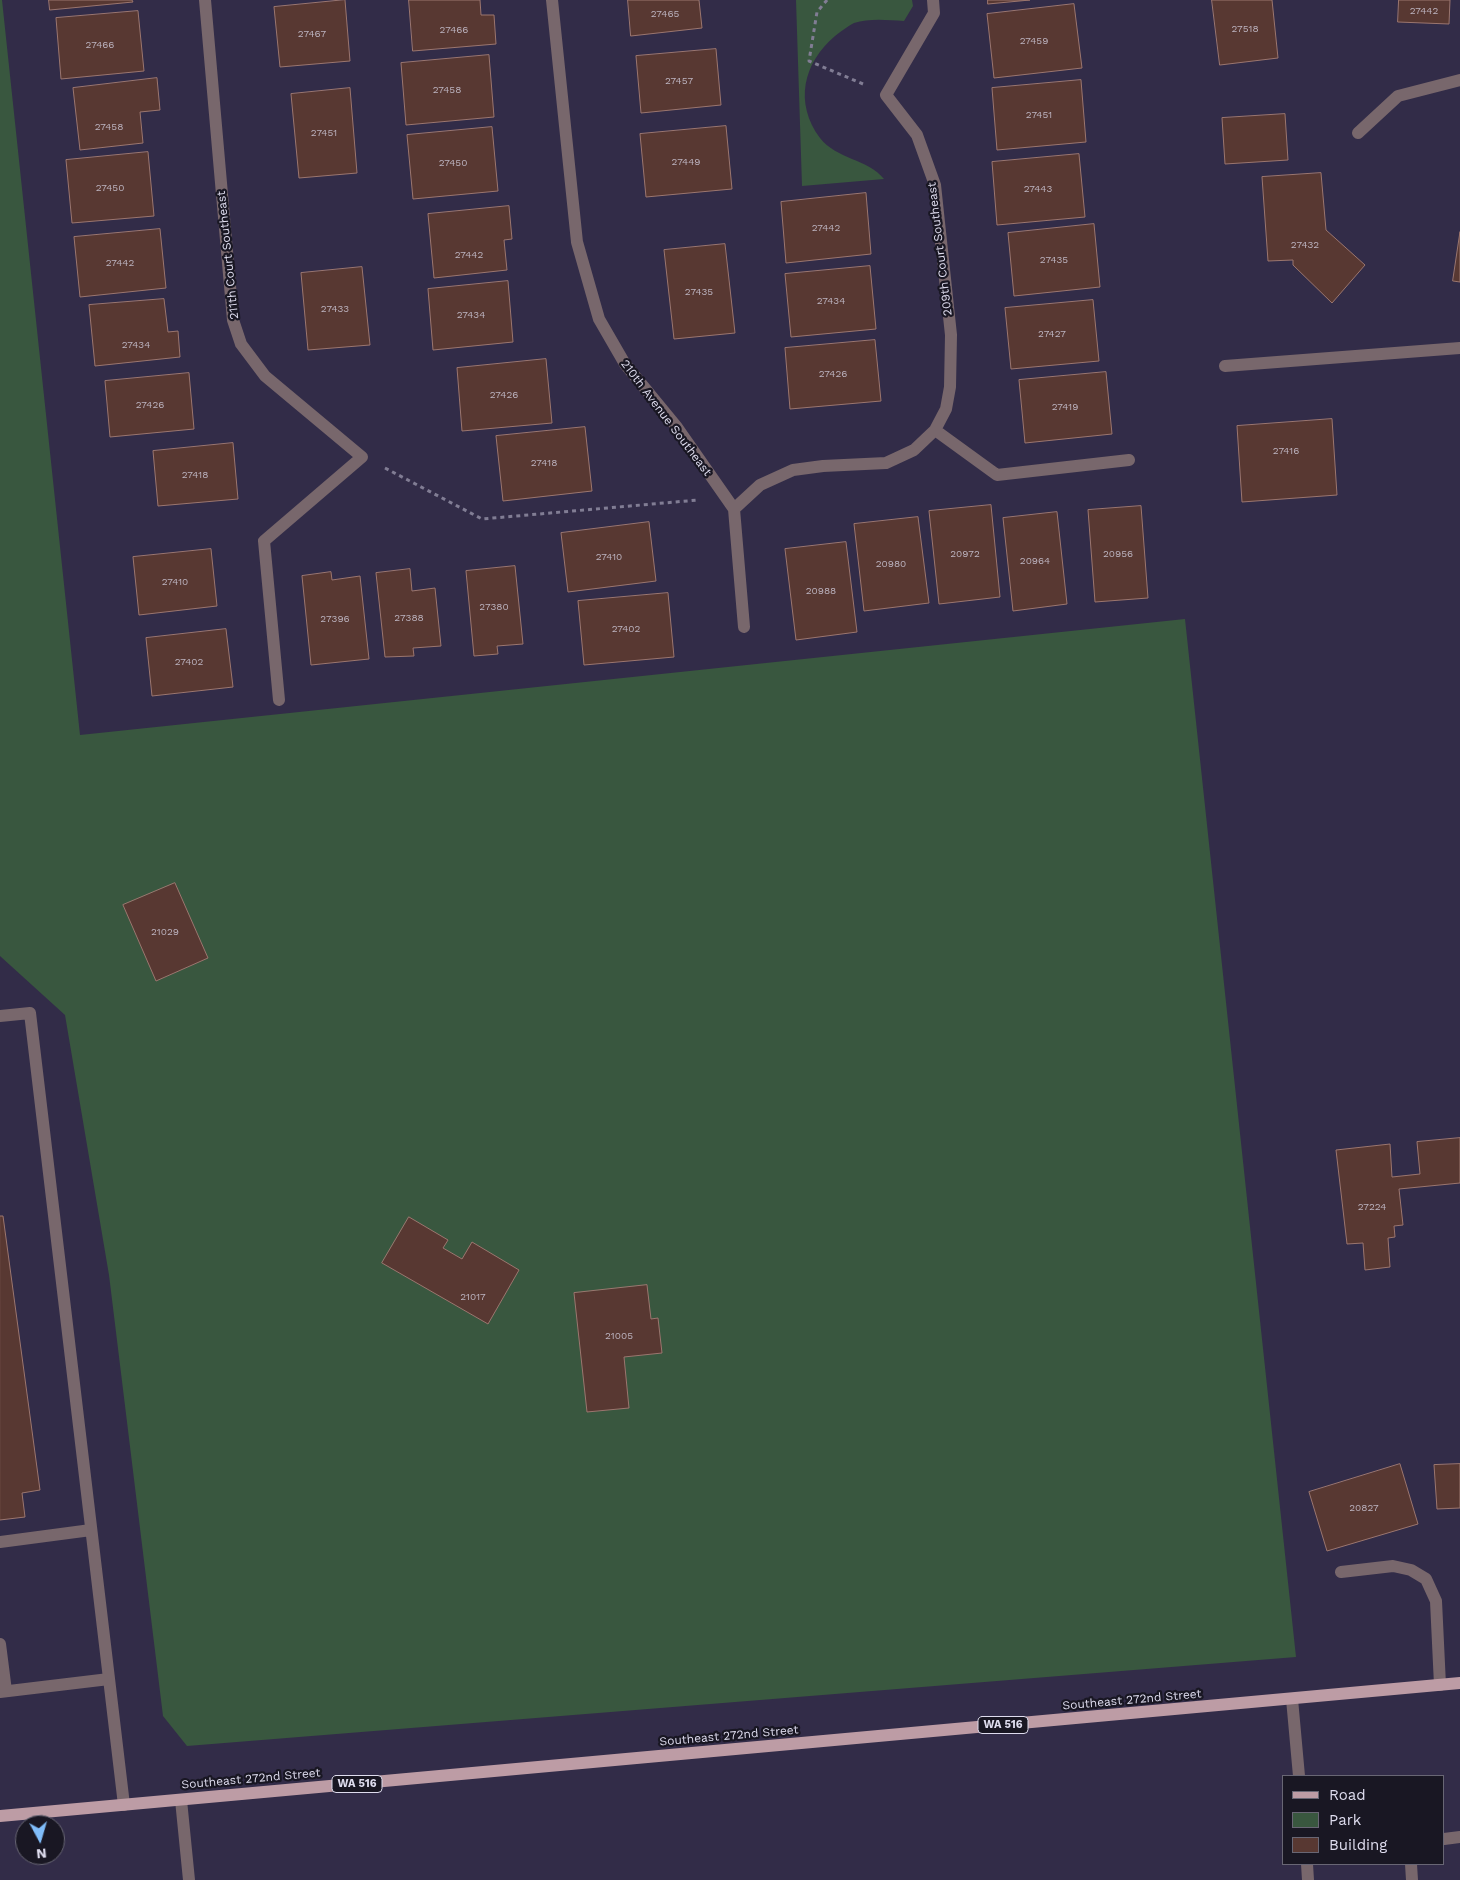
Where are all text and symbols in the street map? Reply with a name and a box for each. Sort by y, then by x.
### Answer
house number: 27442 [1410,5,1438,17]
house number: 27465 [651,8,679,20]
house number: 27518 [1231,23,1259,35]
house number: 27466 [440,24,468,36]
house number: 27467 [298,28,326,40]
house number: 27459 [1020,35,1048,47]
house number: 27466 [86,39,114,51]
house number: 27457 [665,75,693,87]
house number: 27458 [433,84,461,96]
house number: 27451 [1026,109,1052,121]
house number: 27458 [95,121,123,133]
house number: 27451 [311,127,337,139]
house number: 27449 [672,156,700,168]
house number: 27450 [439,157,467,169]
street label: 209th Court Southeast [925,181,955,317]
house number: 27450 [96,182,124,194]
house number: 27443 [1024,183,1052,195]
street label: 211th Court Southeast [214,190,242,320]
house number: 27442 [812,222,840,234]
house number: 27432 [1291,239,1319,251]
house number: 27442 [455,249,483,261]
house number: 27435 [1040,254,1068,266]
house number: 27442 [106,257,134,269]
house number: 27435 [685,286,713,298]
house number: 27434 [817,295,845,307]
house number: 27433 [321,303,349,315]
house number: 27434 [457,309,485,321]
house number: 27427 [1038,328,1066,340]
house number: 27434 [122,339,150,351]
street label: 210th Avenue Southeast [618,357,714,479]
house number: 27426 [819,368,847,380]
house number: 27426 [490,389,518,401]
house number: 27426 [136,399,164,411]
house number: 27419 [1052,401,1078,413]
house number: 27416 [1273,445,1299,457]
house number: 27418 [531,457,557,469]
house number: 27418 [182,469,208,481]
house number: 20972 [950,548,980,560]
house number: 20956 [1103,548,1133,560]
house number: 27410 [596,551,622,563]
house number: 20964 [1020,555,1050,567]
house number: 20980 [876,558,906,570]
house number: 27410 [162,576,188,588]
house number: 20988 [806,585,836,597]
house number: 27380 [479,601,509,613]
house number: 27388 [394,612,424,624]
house number: 27396 [320,613,350,625]
house number: 27402 [612,623,640,635]
house number: 27402 [175,656,203,668]
house number: 21029 [151,926,179,938]
house number: 27224 [1358,1201,1386,1213]
house number: 21017 [460,1291,486,1303]
house number: 21005 [605,1330,633,1342]
house number: 20827 [1349,1502,1379,1514]
street label: Southeast 272nd Street [1062,1687,1202,1713]
road number: WA 516 [978,1716,1028,1734]
street label: Southeast 272nd Street [659,1723,799,1749]
street label: Southeast 272nd Street [181,1766,321,1792]
legend [1282,1775,1445,1865]
road number: WA 516 [332,1776,382,1792]
text: Road [1329,1786,1366,1804]
text: Park [1329,1811,1361,1829]
north arrow [15,1815,65,1865]
text: Building [1329,1836,1387,1854]
text: N [35,1845,47,1862]

